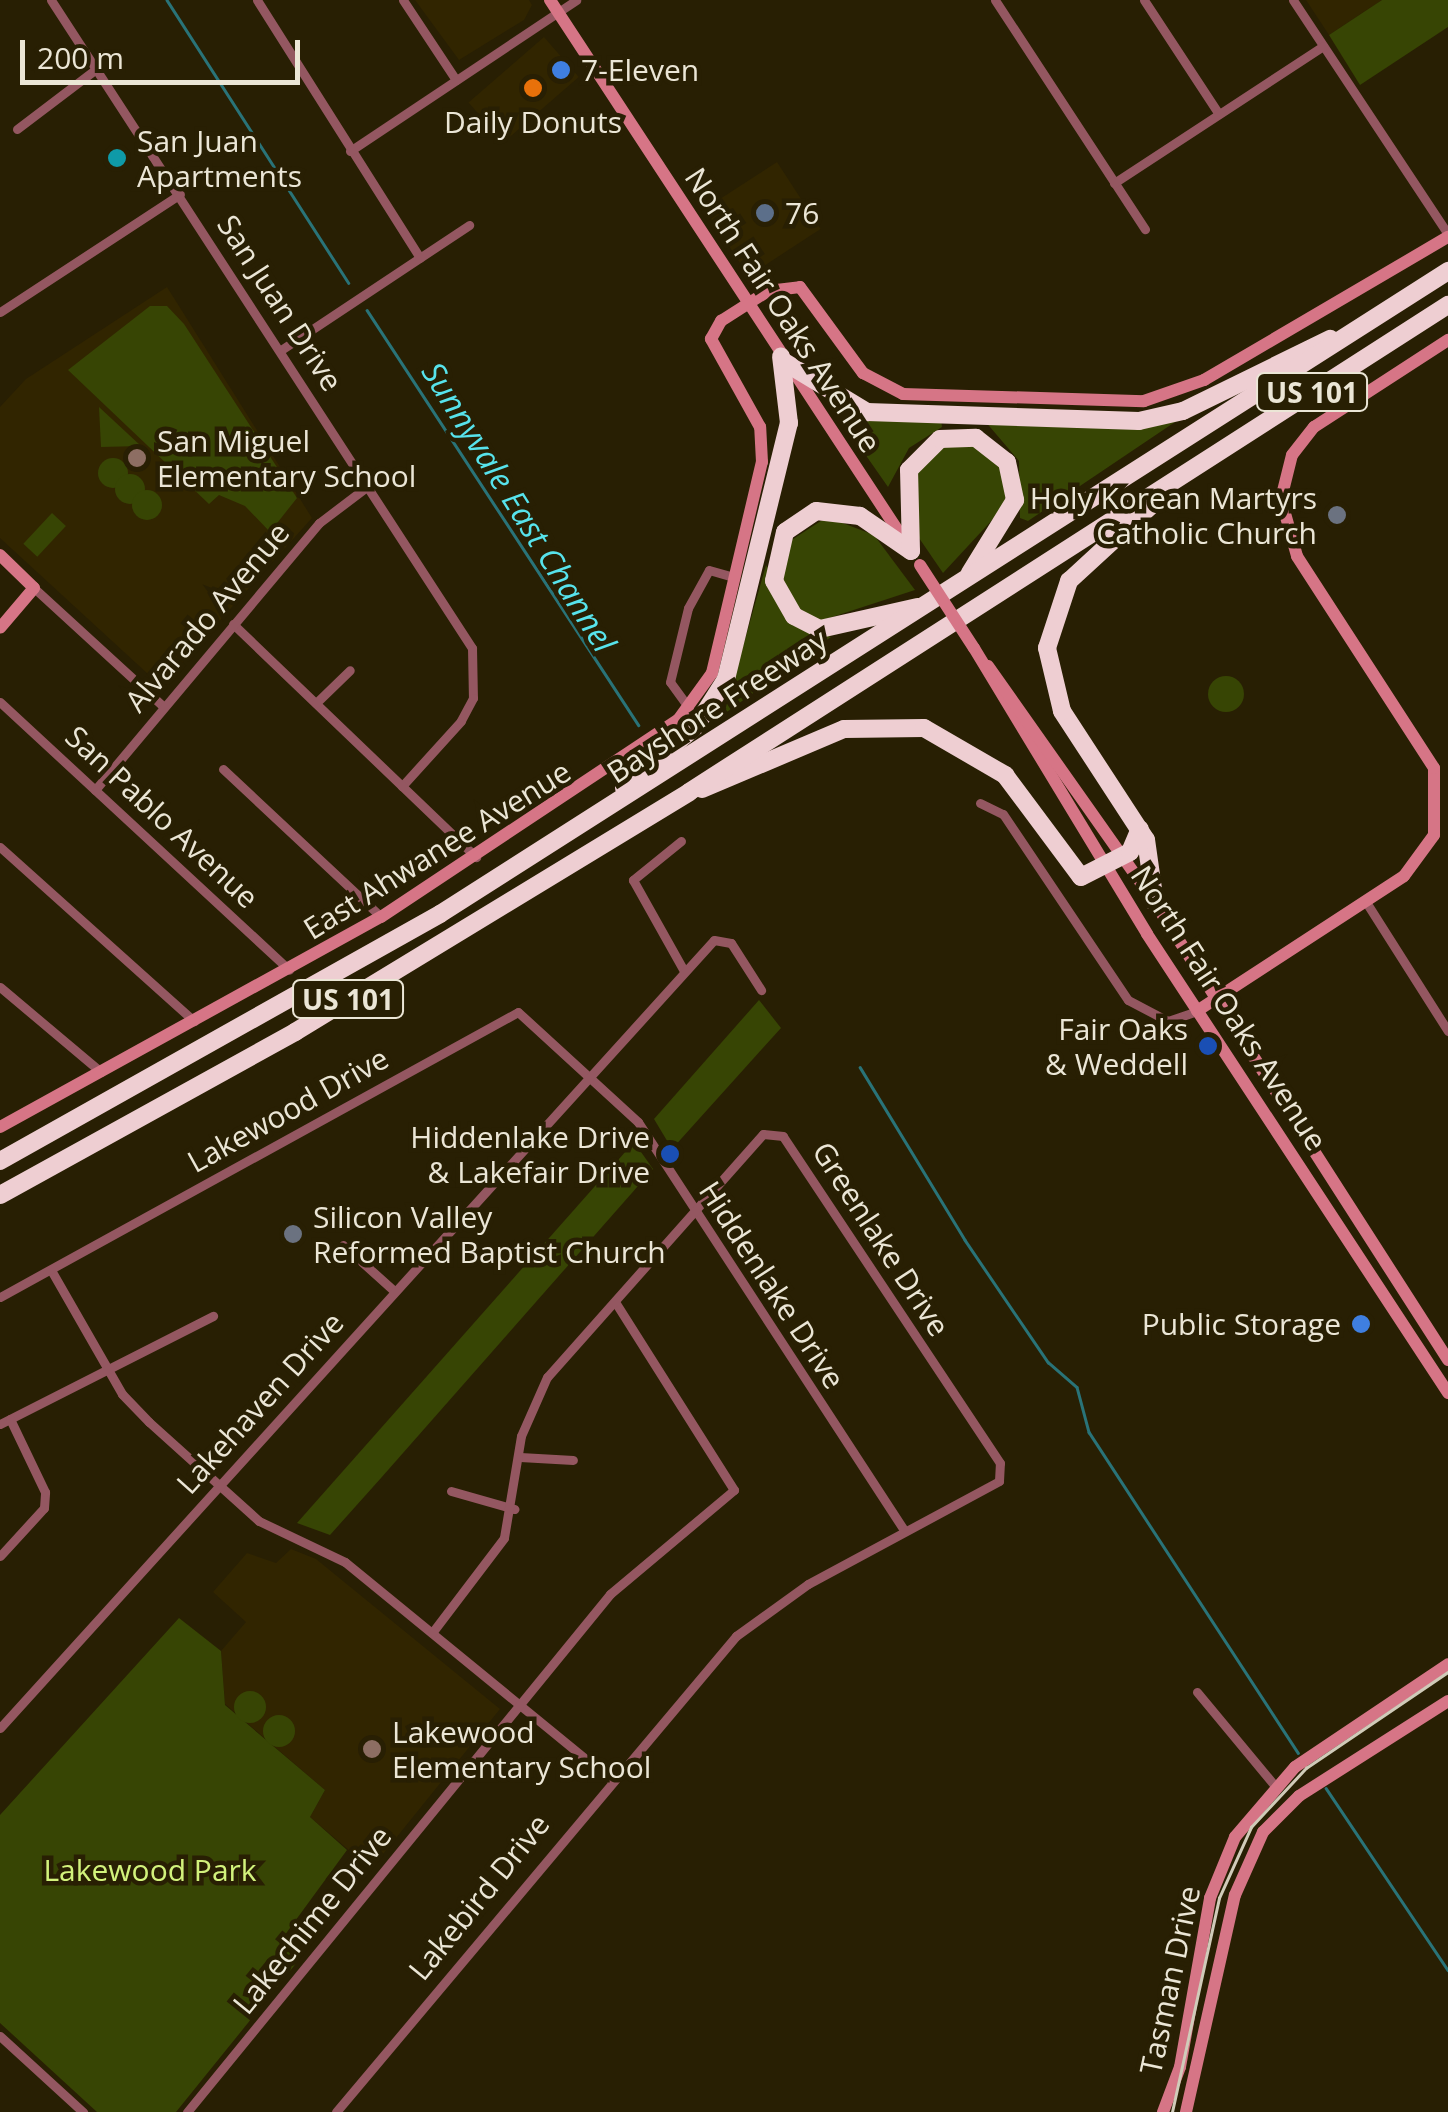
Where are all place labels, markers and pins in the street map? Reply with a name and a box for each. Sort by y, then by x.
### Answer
place label: 7-Eleven [581,52,699,88]
marker: 7-Eleven [550,59,572,81]
marker: Daily Donuts [522,77,544,99]
place label: Daily Donuts [444,104,622,140]
place label: San Juan Apartments [137,123,302,194]
marker: San Juan Apartments [106,147,128,169]
place label: 76 [785,195,819,231]
marker: 76 [754,202,776,224]
place label: San Miguel Elementary School [157,423,416,494]
marker: San Miguel Elementary School [126,447,148,469]
place label: Holy Korean Martyrs Catholic Church [1030,480,1317,550]
marker: Holy Korean Martyrs Catholic Church [1326,504,1348,526]
place label: Fair Oaks & Weddell [1045,1011,1188,1082]
marker: Fair Oaks & Weddell [1197,1035,1219,1057]
place label: Hiddenlake Drive & Lakefair Drive [410,1119,650,1190]
marker: Hiddenlake Drive & Lakefair Drive [659,1143,681,1165]
place label: Silicon Valley Reformed Baptist Church [313,1199,666,1270]
marker: Silicon Valley Reformed Baptist Church [282,1223,304,1245]
place label: Public Storage [1142,1306,1341,1342]
marker: Public Storage [1350,1313,1372,1335]
place label: Lakewood Elementary School [392,1714,651,1784]
marker: Lakewood Elementary School [361,1738,383,1760]

